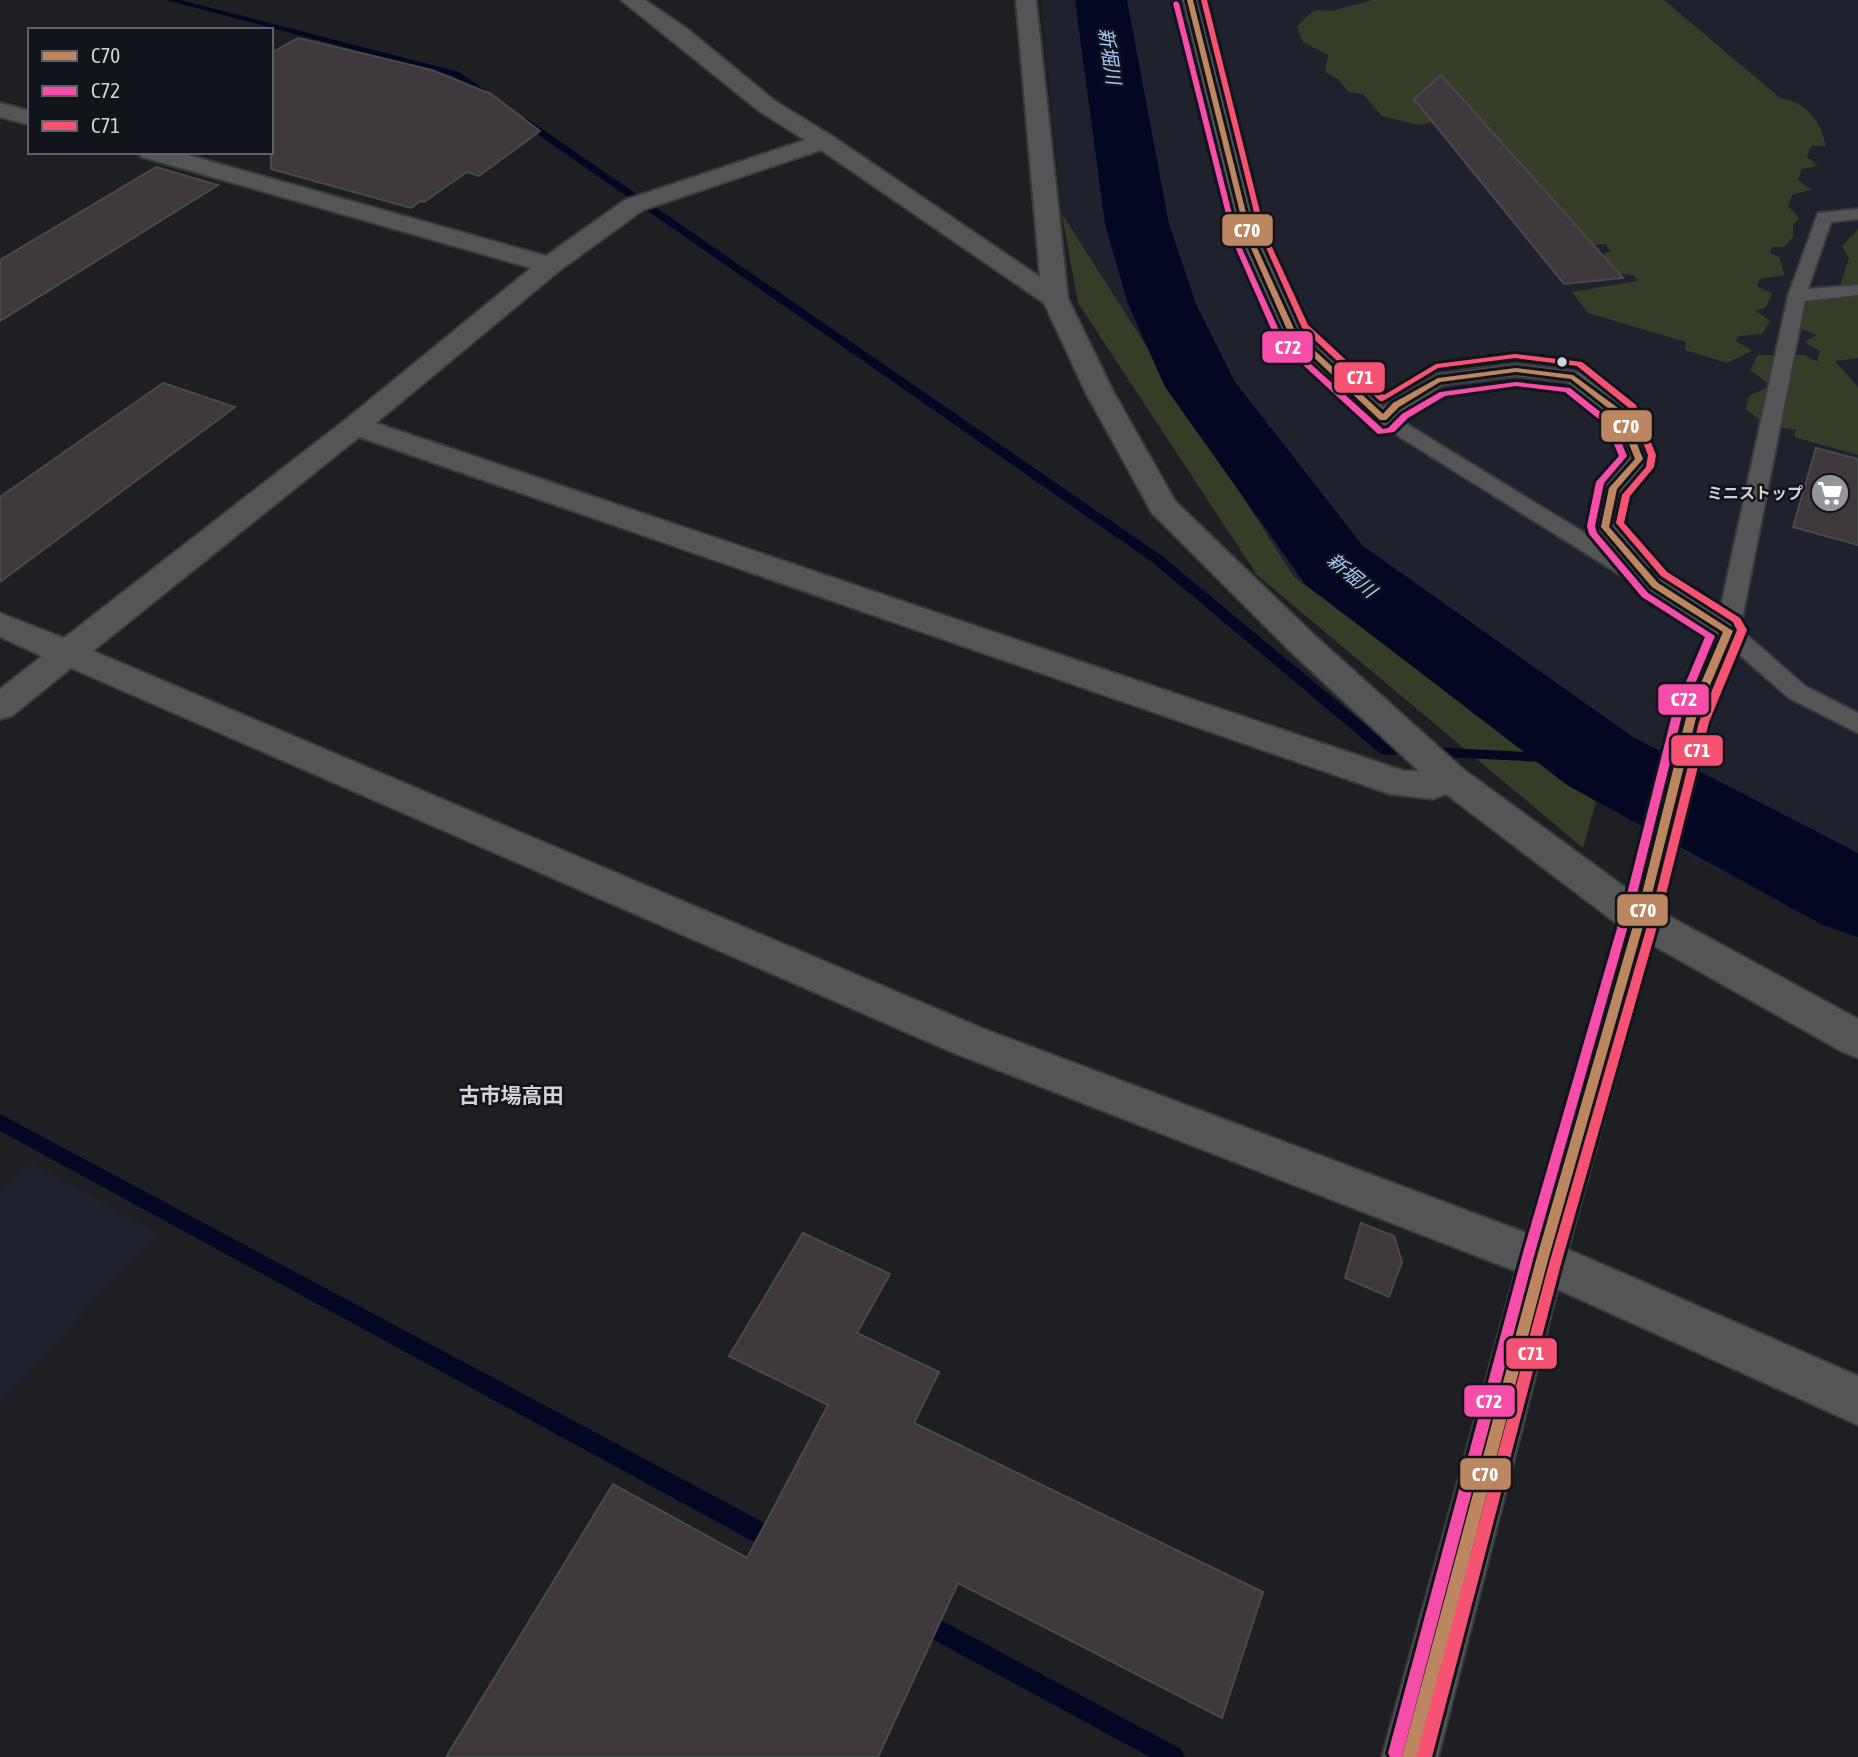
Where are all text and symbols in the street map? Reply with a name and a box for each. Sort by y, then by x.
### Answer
water label: 新堀川 [1095,26,1126,88]
legend [28,28,273,154]
text: C70 [91,43,120,67]
text: C72 [91,78,120,102]
text: C71 [91,113,120,137]
line badge: C70 [1221,213,1274,247]
text: C70 [1234,219,1260,241]
line badge: C72 [1261,330,1314,364]
text: C72 [1275,336,1301,358]
unlabelled marker [1555,355,1569,369]
line badge: C71 [1333,361,1386,394]
text: C71 [1347,366,1373,388]
line badge: C70 [1600,409,1653,443]
text: C70 [1613,415,1639,437]
supermarket icon: ミニストップ [1809,472,1851,514]
place label: ミニストップ [1707,484,1803,502]
water label: 新堀川 [1323,548,1382,603]
line badge: C72 [1657,683,1710,716]
text: C72 [1671,688,1697,710]
line badge: C71 [1670,734,1724,767]
text: C71 [1684,739,1710,761]
line badge: C70 [1616,893,1669,927]
text: C70 [1630,899,1656,921]
district label: 古市場高田 [459,1083,564,1107]
line badge: C71 [1505,1337,1558,1370]
text: C71 [1518,1342,1544,1364]
line badge: C72 [1463,1384,1516,1418]
text: C72 [1476,1390,1502,1412]
line badge: C70 [1459,1457,1512,1491]
text: C70 [1472,1463,1498,1485]

